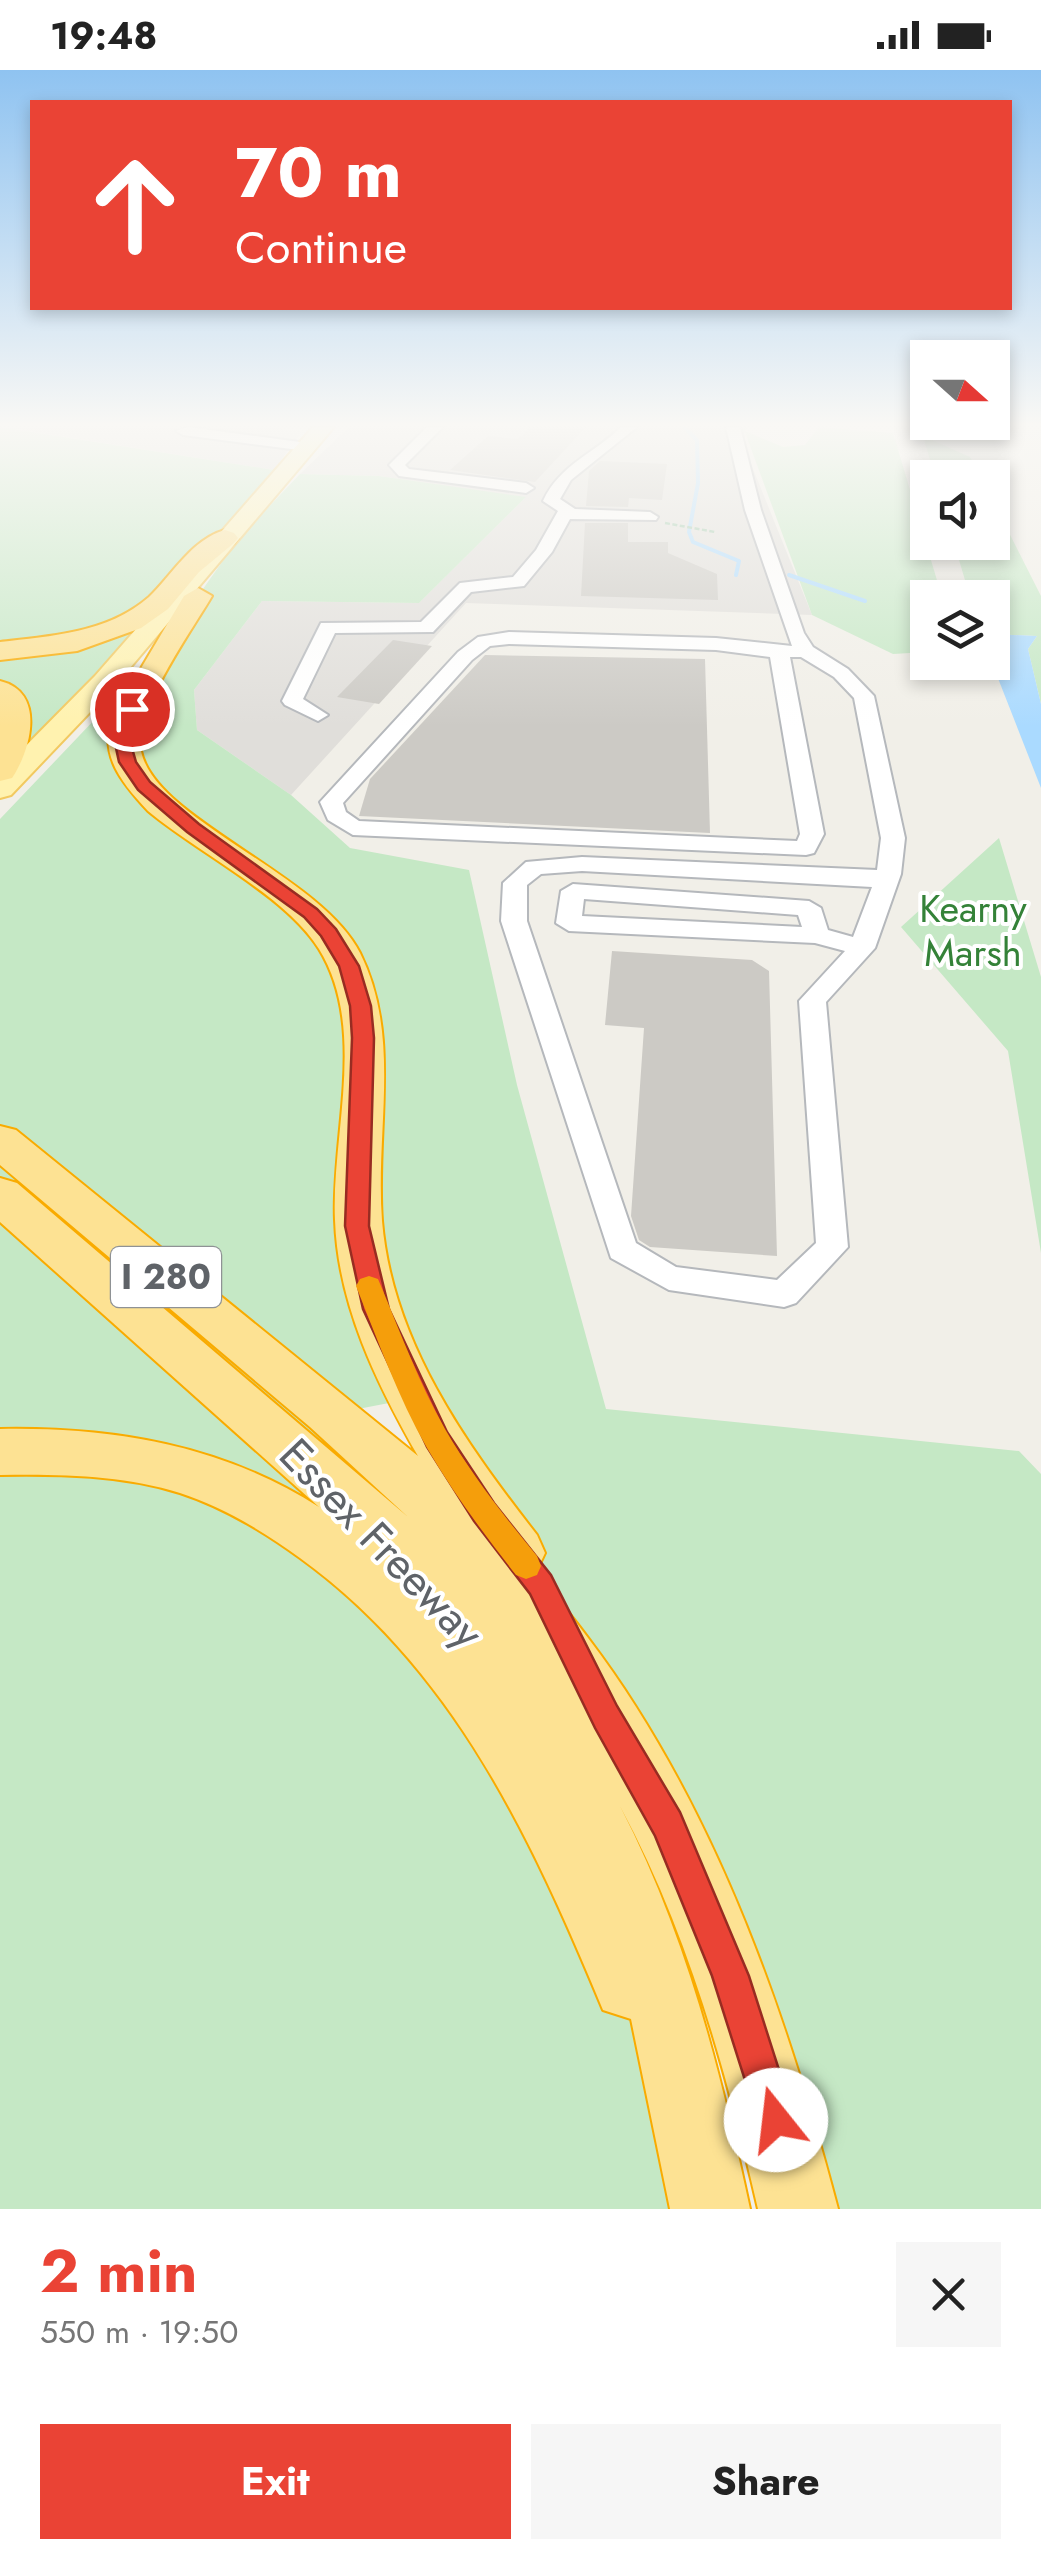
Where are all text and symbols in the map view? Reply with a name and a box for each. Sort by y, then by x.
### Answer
text: 19:48 [50,8,157,63]
text: 70 m [235,122,402,223]
icon: ahead [70,140,200,270]
text: Continue [235,215,407,280]
north arrow [910,340,1010,440]
map controls [910,340,1010,680]
button: sound [910,460,1010,560]
button: layers [910,580,1010,680]
pin [90,667,175,752]
icon: arrive [105,682,160,737]
park label: Kearny Marsh [919,881,1027,980]
road number: I 280 [111,1247,221,1307]
street label: Essex Freeway [265,1424,499,1663]
position arrow [724,2068,828,2172]
text: 2 min [40,2228,198,2315]
button: close [896,2242,1001,2347]
text: 550 m · 19:50 [40,2309,238,2355]
button: Exit [40,2424,511,2539]
button: Share [531,2424,1001,2539]

